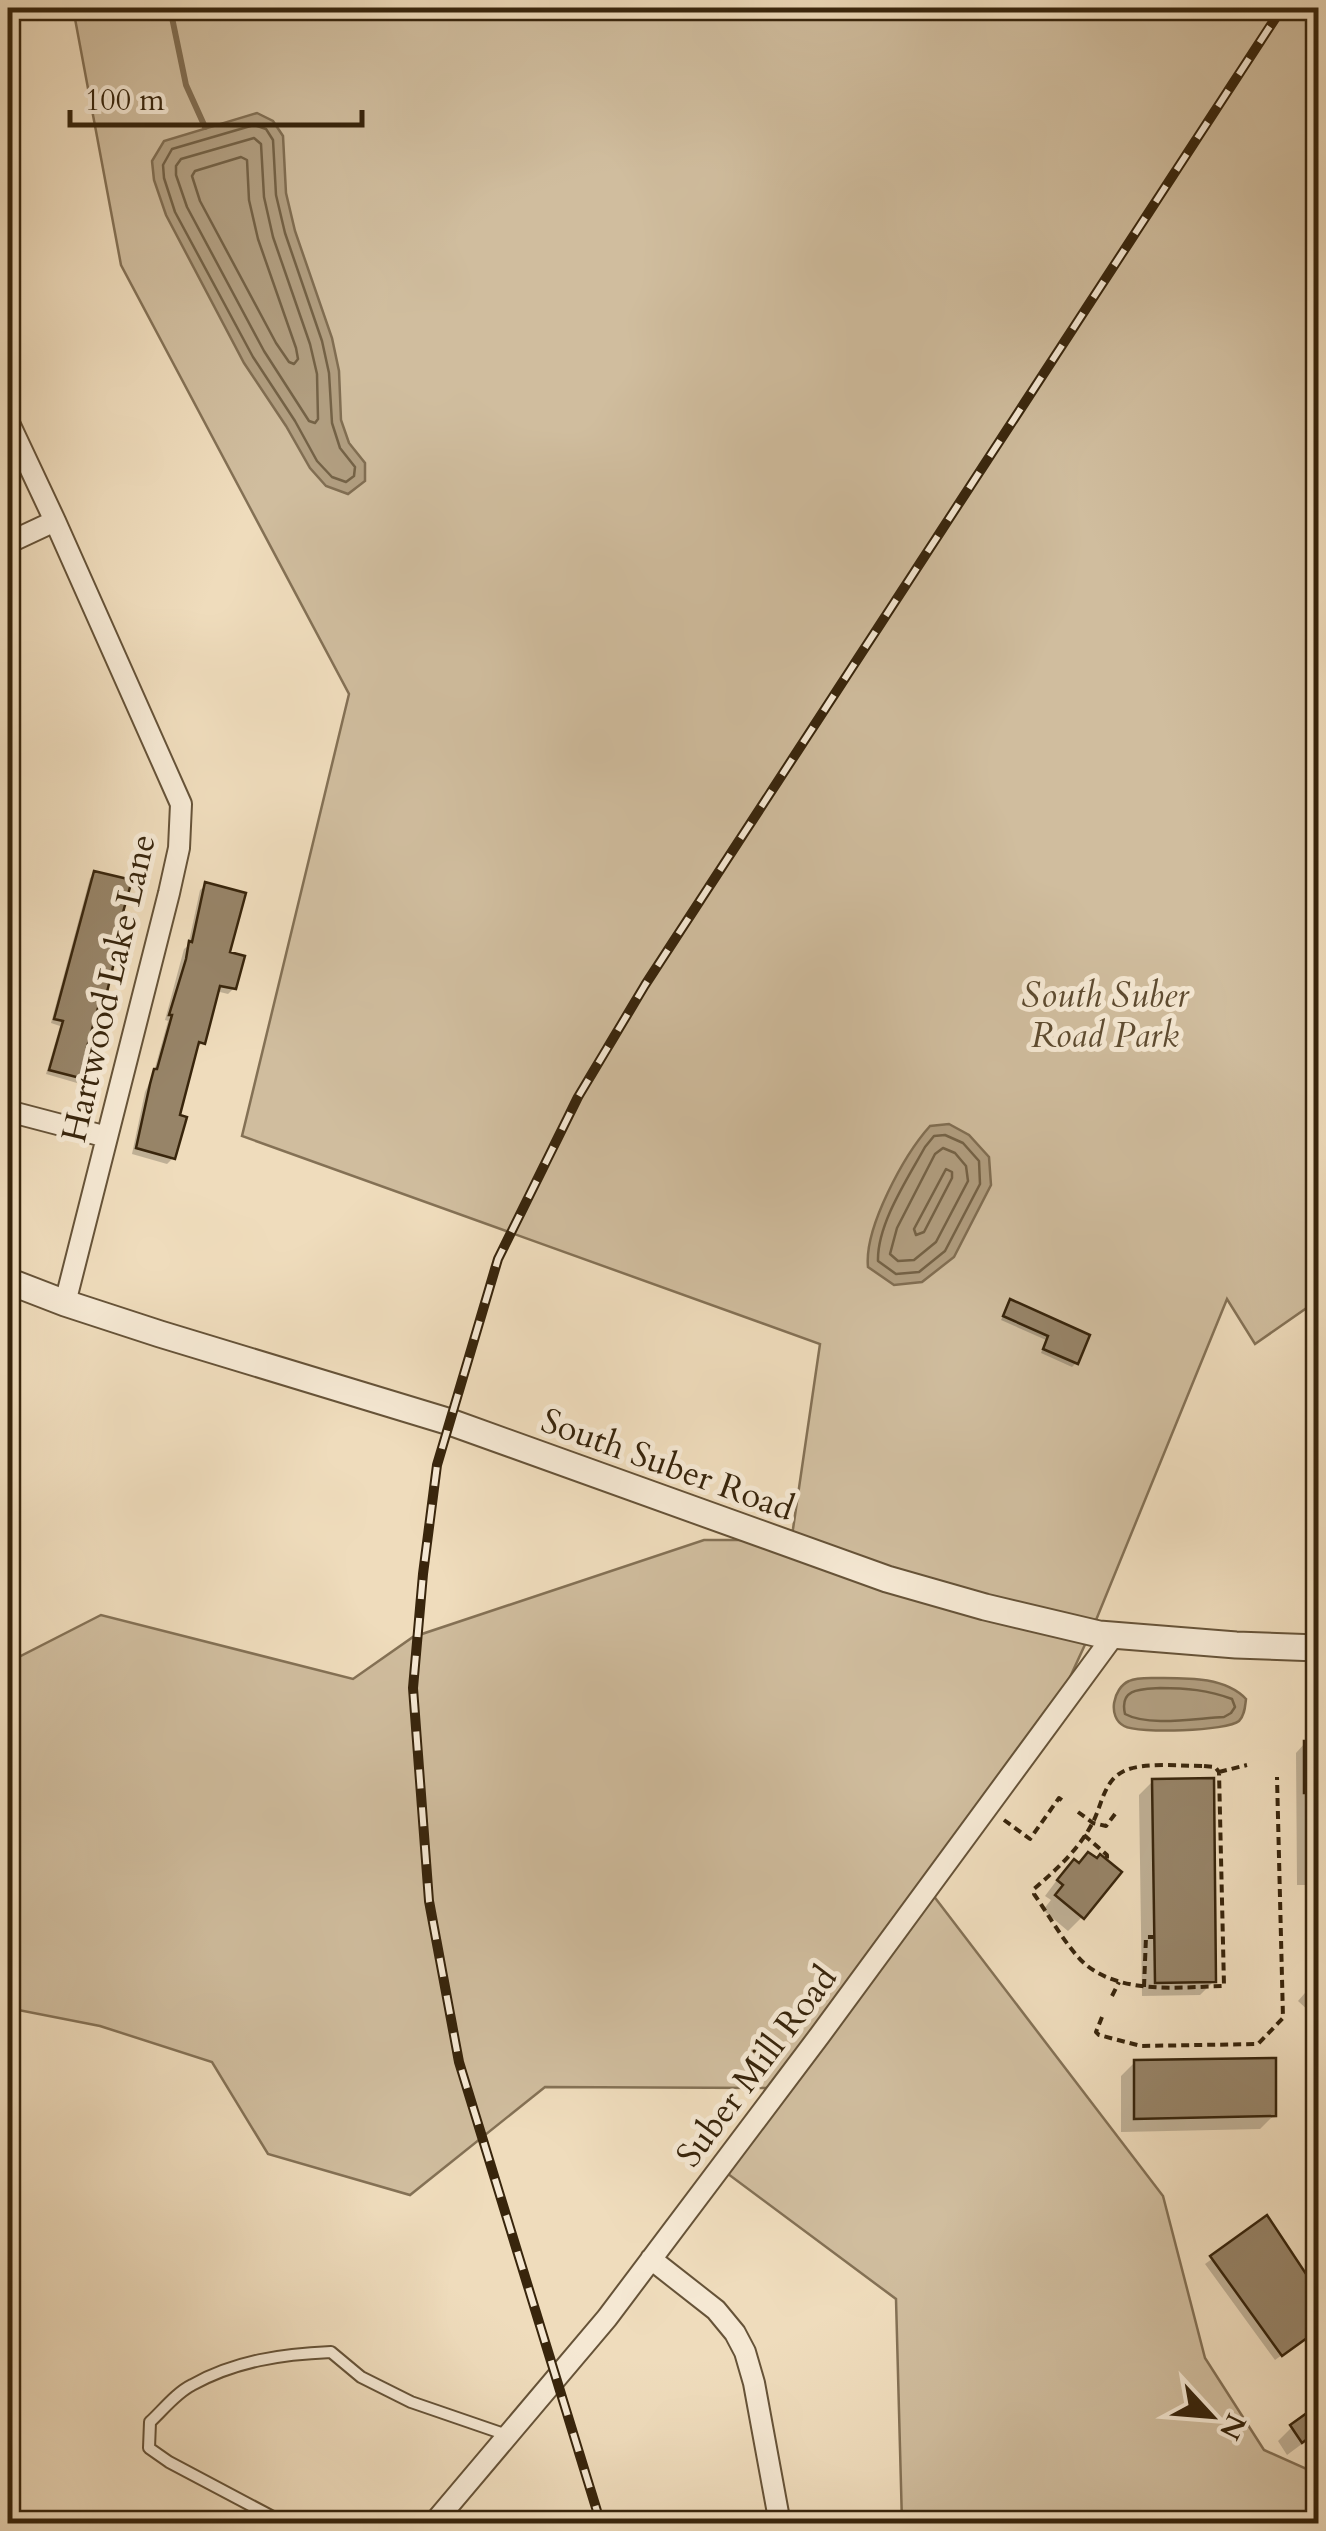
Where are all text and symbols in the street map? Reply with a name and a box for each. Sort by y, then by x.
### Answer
scale bar [70,65,362,127]
text: 100 m [85,80,165,121]
street label: Hartwood Lake Lane [50,830,168,1147]
park label: South Suber Road Park [1021,972,1190,1060]
street label: South Suber Road [535,1397,801,1533]
street label: Suber Mill Road [665,1956,849,2177]
north arrow [1161,2366,1261,2466]
text: N [1210,2407,1255,2446]

